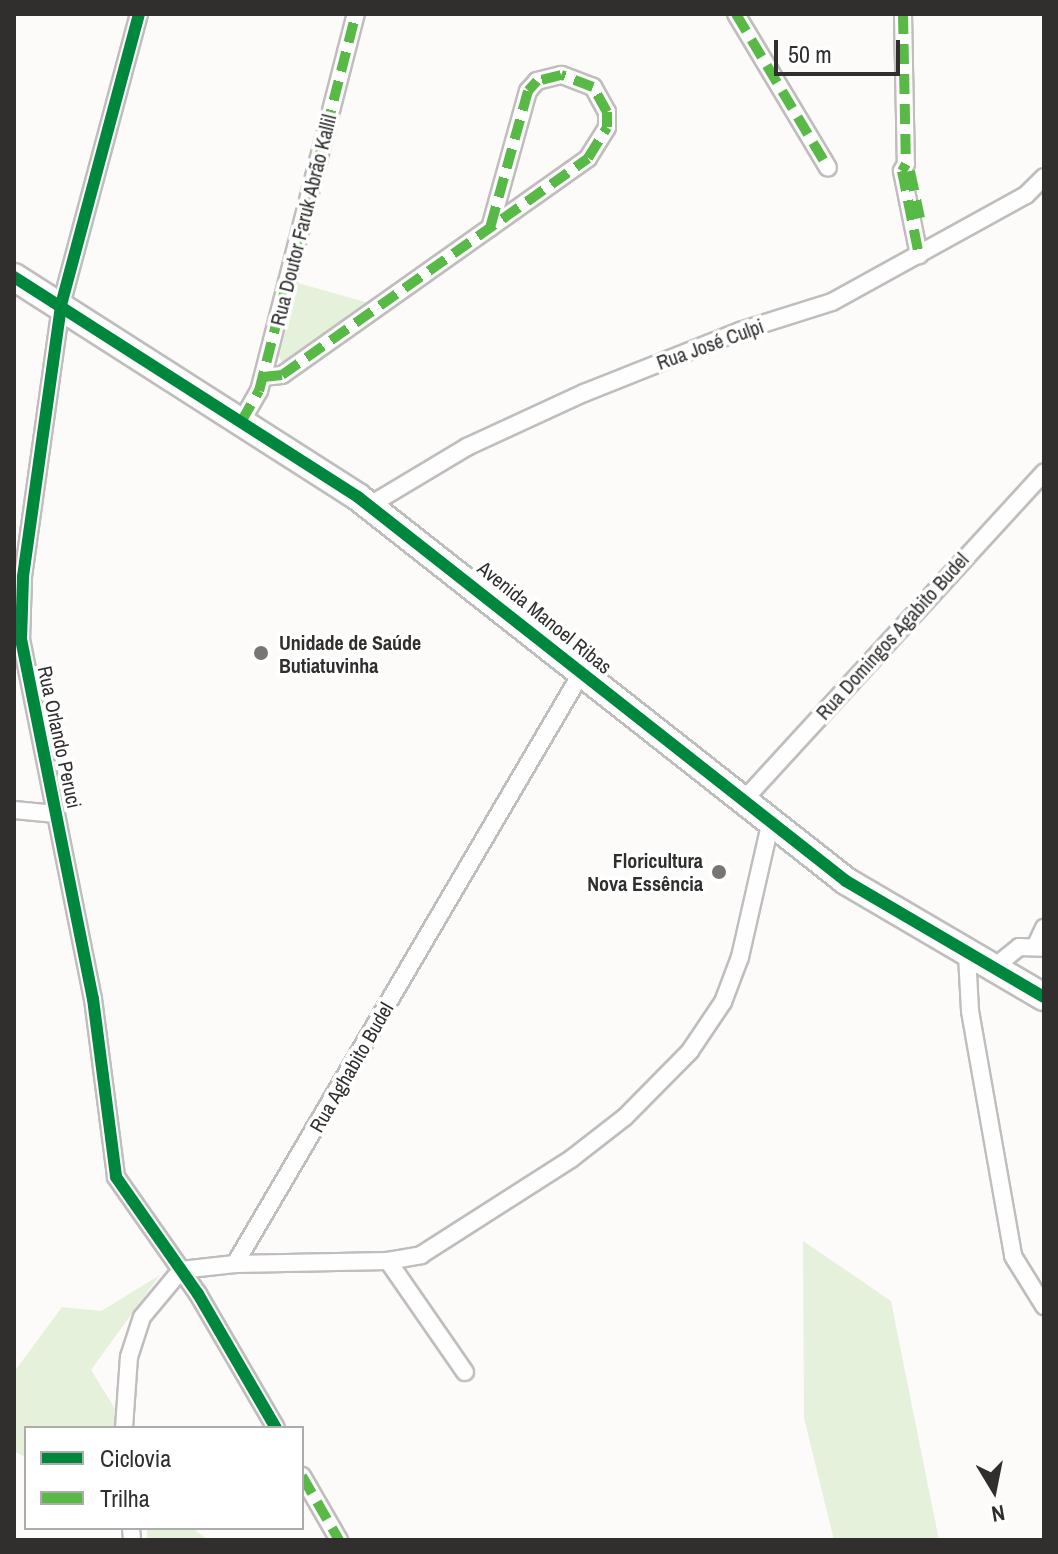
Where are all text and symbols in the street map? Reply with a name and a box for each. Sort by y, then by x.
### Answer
scale bar [778,24,904,74]
text: 50 m [788,38,832,70]
street label: Rua Doutor Faruk Abrão Kallil [265,111,341,329]
street label: Rua José Culpi [653,314,767,374]
street label: Rua Domingos Agabito Budel [810,547,974,725]
street label: Avenida Manoel Ribas [473,556,617,678]
place label: Unidade de Saúde Butiatuvinha [279,630,421,677]
marker: Unidade de Saúde Butiatuvinha [250,642,272,664]
street label: Rua Orlando Peruci [33,664,87,810]
place label: Floricultura Nova Essência [587,848,703,895]
marker: Floricultura Nova Essência [710,863,728,881]
street label: Rua Aghabito Budel [304,997,398,1137]
legend [24,1426,304,1530]
text: Ciclovia [100,1442,171,1474]
north arrow [954,1450,1034,1530]
text: Trilha [100,1482,150,1514]
text: N [989,1498,1007,1530]

